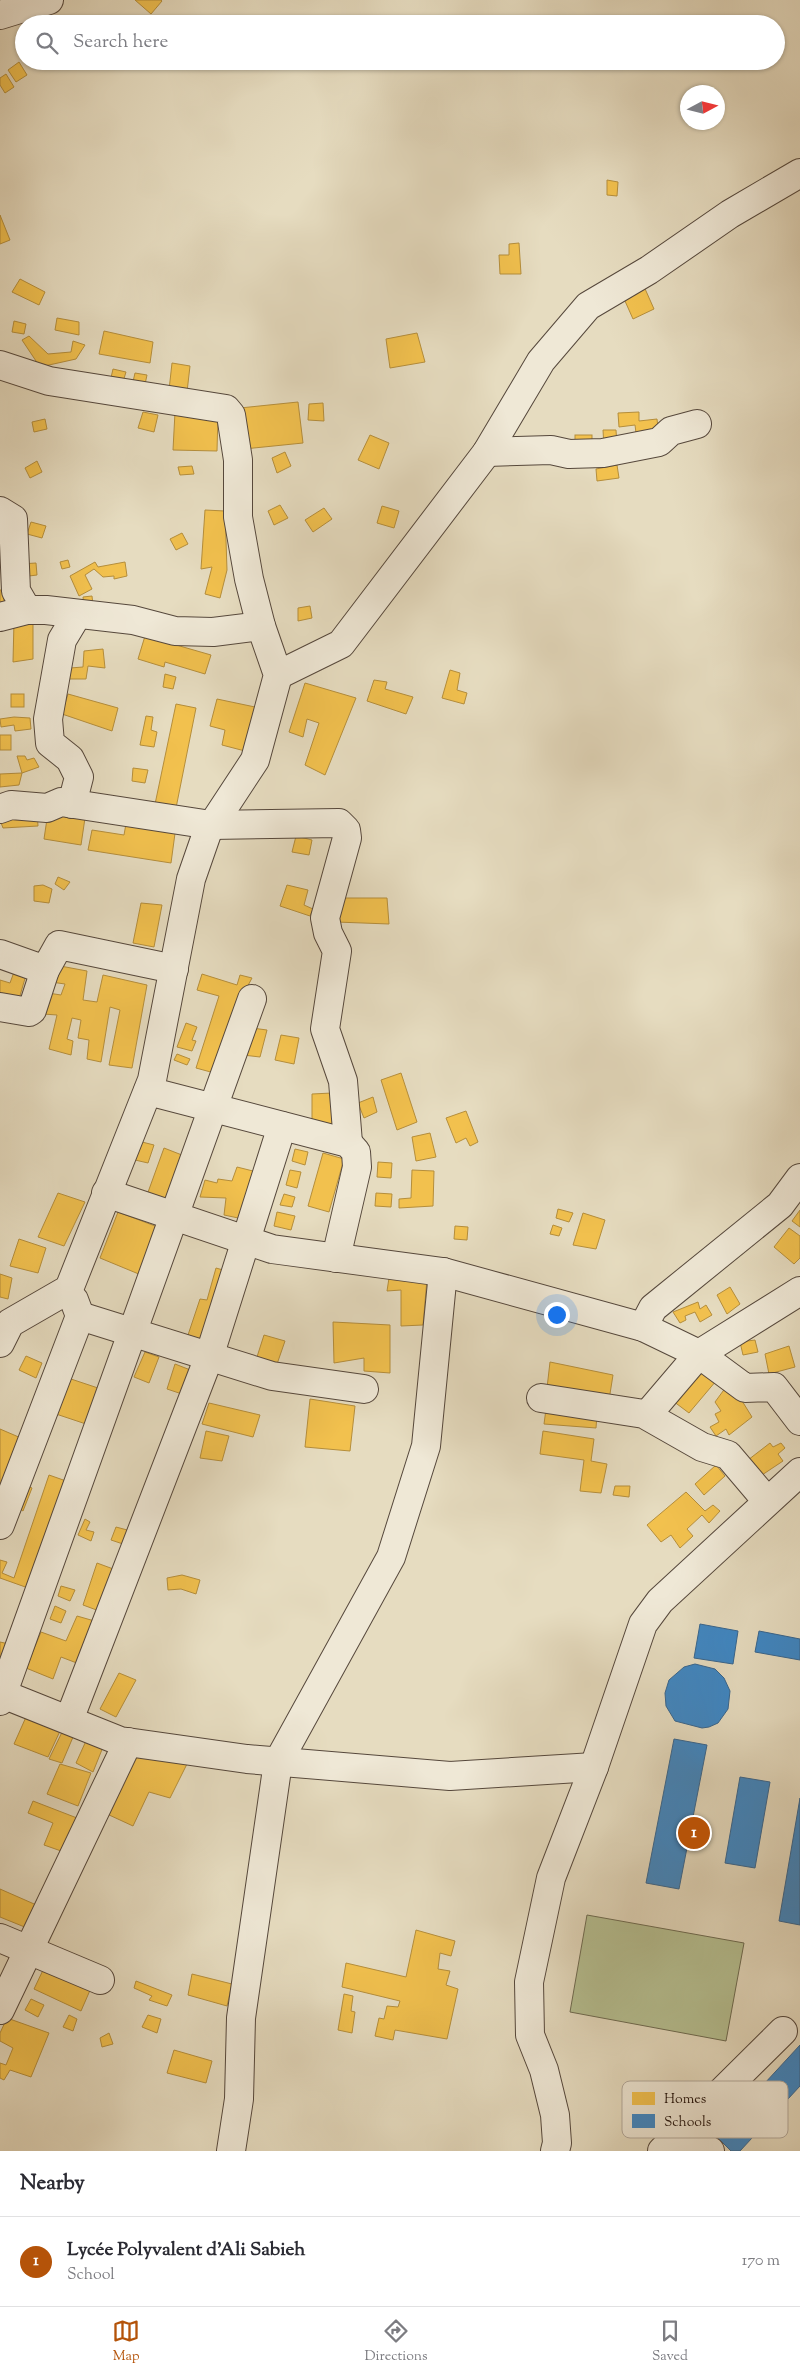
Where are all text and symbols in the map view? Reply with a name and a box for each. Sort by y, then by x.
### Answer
search box [15,15,785,70]
icon: search [33,29,61,57]
text: Search here [73,29,168,56]
north arrow [680,85,725,130]
your location [544,1302,570,1328]
pin: 1 [678,1814,710,1852]
legend [622,2081,788,2138]
text: Homes [664,2090,706,2110]
text: Schools [664,2113,711,2133]
text: Nearby [20,2169,85,2199]
text: Lycée Polyvalent d'Ali Sabieh [67,2237,305,2264]
text: 1 [33,2250,39,2273]
text: 170 m [742,2250,780,2273]
text: School [67,2264,115,2287]
tab: Map [112,2317,140,2367]
tab: Directions [364,2317,428,2367]
tab: Saved [652,2317,688,2367]

